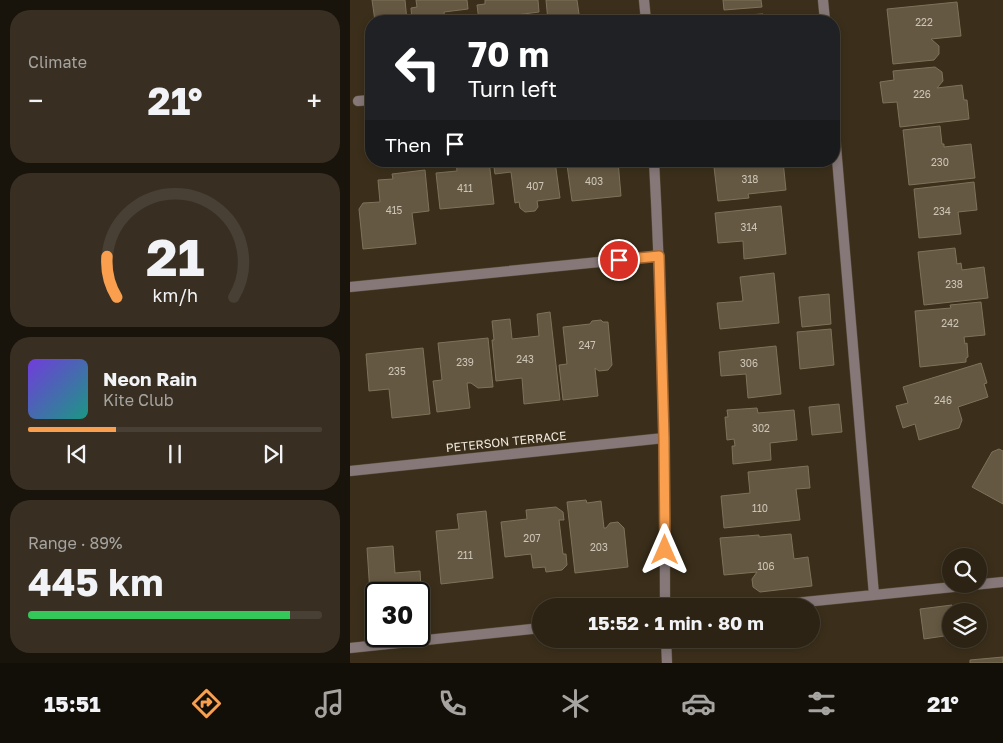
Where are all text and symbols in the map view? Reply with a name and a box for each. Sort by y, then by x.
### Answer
house number: 222 [915,16,933,28]
text: 70 m [468,33,549,75]
icon: left [385,35,450,100]
text: Climate [28,52,87,72]
text: Turn left [468,75,557,102]
text: 21° [148,78,203,123]
text: − [28,84,43,117]
text: + [307,84,322,117]
house number: 226 [913,88,931,100]
icon: arrive [441,130,469,158]
text: Then [385,133,431,156]
house number: 230 [931,156,949,168]
house number: 318 [742,173,758,185]
house number: 403 [585,175,603,187]
house number: 407 [526,180,544,192]
house number: 411 [457,182,473,194]
house number: 415 [386,204,403,216]
house number: 234 [933,205,951,217]
house number: 314 [741,221,757,233]
text: 21 [146,225,204,287]
pin [598,239,640,281]
icon: arrive [605,246,633,274]
house number: 238 [945,278,963,290]
text: km/h [152,284,198,306]
house number: 242 [941,317,959,329]
house number: 247 [578,339,596,351]
house number: 243 [516,353,534,365]
house number: 239 [456,356,474,368]
house number: 306 [740,357,758,369]
house number: 235 [388,365,406,377]
text: Neon Rain [103,367,197,390]
text: Kite Club [103,390,174,410]
house number: 246 [934,394,952,406]
house number: 302 [752,422,770,434]
street label: PETERSON TERRACE [445,428,567,455]
icon: previous [63,440,91,468]
icon: pause [161,440,189,468]
icon: next [259,440,287,468]
house number: 110 [752,502,768,514]
position arrow [638,523,690,575]
house number: 207 [523,532,541,544]
text: Range · 89% [28,533,122,553]
house number: 203 [590,541,608,553]
map controls [942,548,987,648]
button: search [942,548,987,593]
house number: 211 [457,549,473,561]
text: 445 km [28,559,163,604]
house number: 106 [757,560,775,572]
speed limit sign: 30 [365,582,430,647]
button: layers [942,603,987,648]
text: 15:52 · 1 min · 80 m [588,611,764,634]
icon: directions [189,686,224,721]
icon: music [312,686,347,721]
icon: phone [435,686,470,721]
icon: climate [558,686,593,721]
icon: car [681,686,716,721]
icon: filters [804,686,839,721]
text: 15:51 [44,690,101,717]
text: 21° [927,690,959,717]

